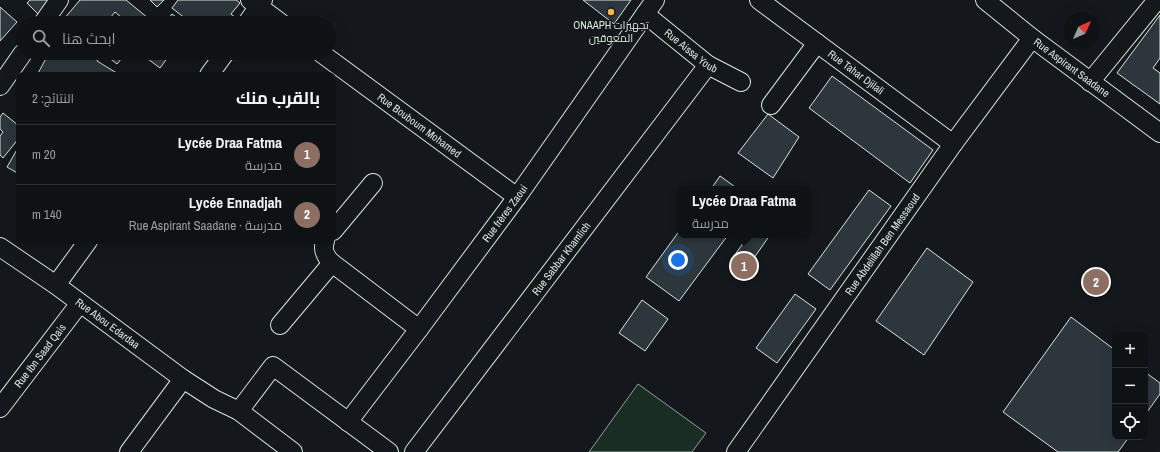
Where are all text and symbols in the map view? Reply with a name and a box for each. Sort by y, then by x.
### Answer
marker: ONAAPH تجهيزات المعوقين [606,7,616,17]
north arrow [1064,12,1100,48]
search box [16,16,336,60]
place label: ONAAPH تجهيزات المعوقين [573,18,649,45]
street label: Rue Aissa Youb [662,26,720,76]
icon: search [30,27,52,49]
text: ابحث هنا [62,28,116,49]
street label: Rue Aspirant Saadane [1031,35,1113,100]
street label: Rue Tahar Djilali [825,47,887,98]
text: بالقرب منك [236,86,320,109]
text: النتائج: 2 [32,90,74,107]
street label: Rue Bouboum Mohamed [375,90,464,161]
text: Lycée Draa Fatma [178,132,282,153]
text: 20 m [32,146,56,163]
text: 1 [304,146,310,163]
text: مدرسة [245,157,282,174]
street label: Rue frères Zaoui [479,182,530,245]
popup [677,186,811,238]
text: Lycée Draa Fatma [692,190,796,211]
street label: Rue Abdelillah Ben Messaoud [842,191,923,298]
text: Lycée Ennadjah [189,192,282,213]
text: 140 m [32,206,62,223]
text: 2 [304,206,310,223]
text: مدرسة [692,215,729,232]
text: مدرسة · Rue Aspirant Saadane [129,217,282,234]
street label: Rue Sabbar Khamlich [529,219,593,298]
your location [668,250,688,270]
pin: 1 [731,251,757,281]
pin: 2 [1083,267,1109,297]
street label: Rue Abou Edardaa [73,295,143,352]
street label: Rue Ibn Saad Qais [11,320,69,390]
map controls [1112,332,1148,440]
button: + [1112,332,1148,368]
button: − [1112,368,1148,404]
button: locate [1112,404,1148,440]

